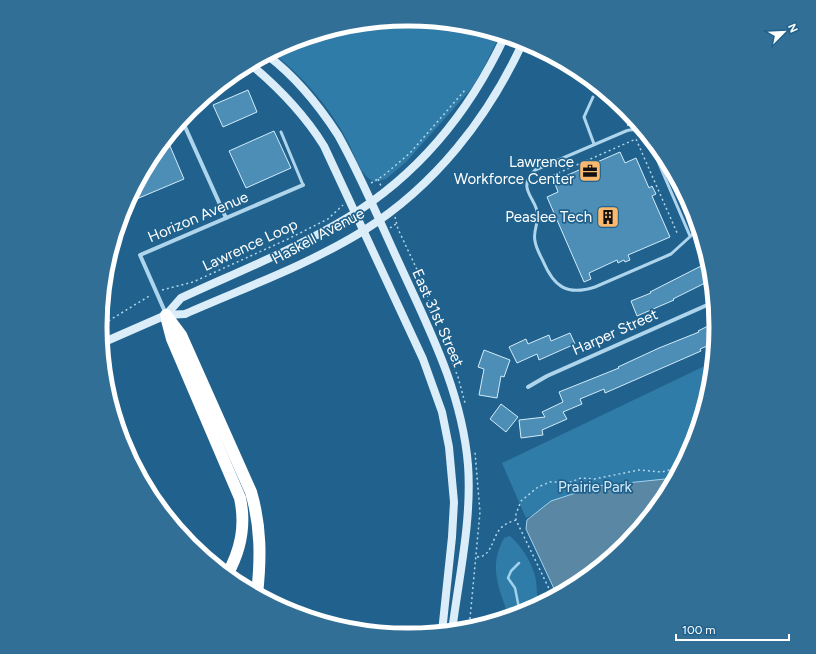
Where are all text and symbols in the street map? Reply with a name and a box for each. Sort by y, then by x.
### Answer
north arrow [764,12,804,52]
text: N [785,22,800,35]
place label: Lawrence Workforce Center [454,153,574,188]
office icon: Lawrence Workforce Center [577,158,603,184]
street label: Horizon Avenue [145,188,251,246]
street label: Haskell Avenue [269,204,367,268]
building icon: Peaslee Tech [595,204,621,230]
place label: Peaslee Tech [505,208,592,226]
street label: Lawrence Loop [200,215,301,275]
street label: East 31st Street [408,266,468,370]
street label: Harper Street [569,305,661,359]
park label: Prairie Park [558,478,633,496]
scale bar [676,616,789,642]
text: 100 m [682,623,716,637]

